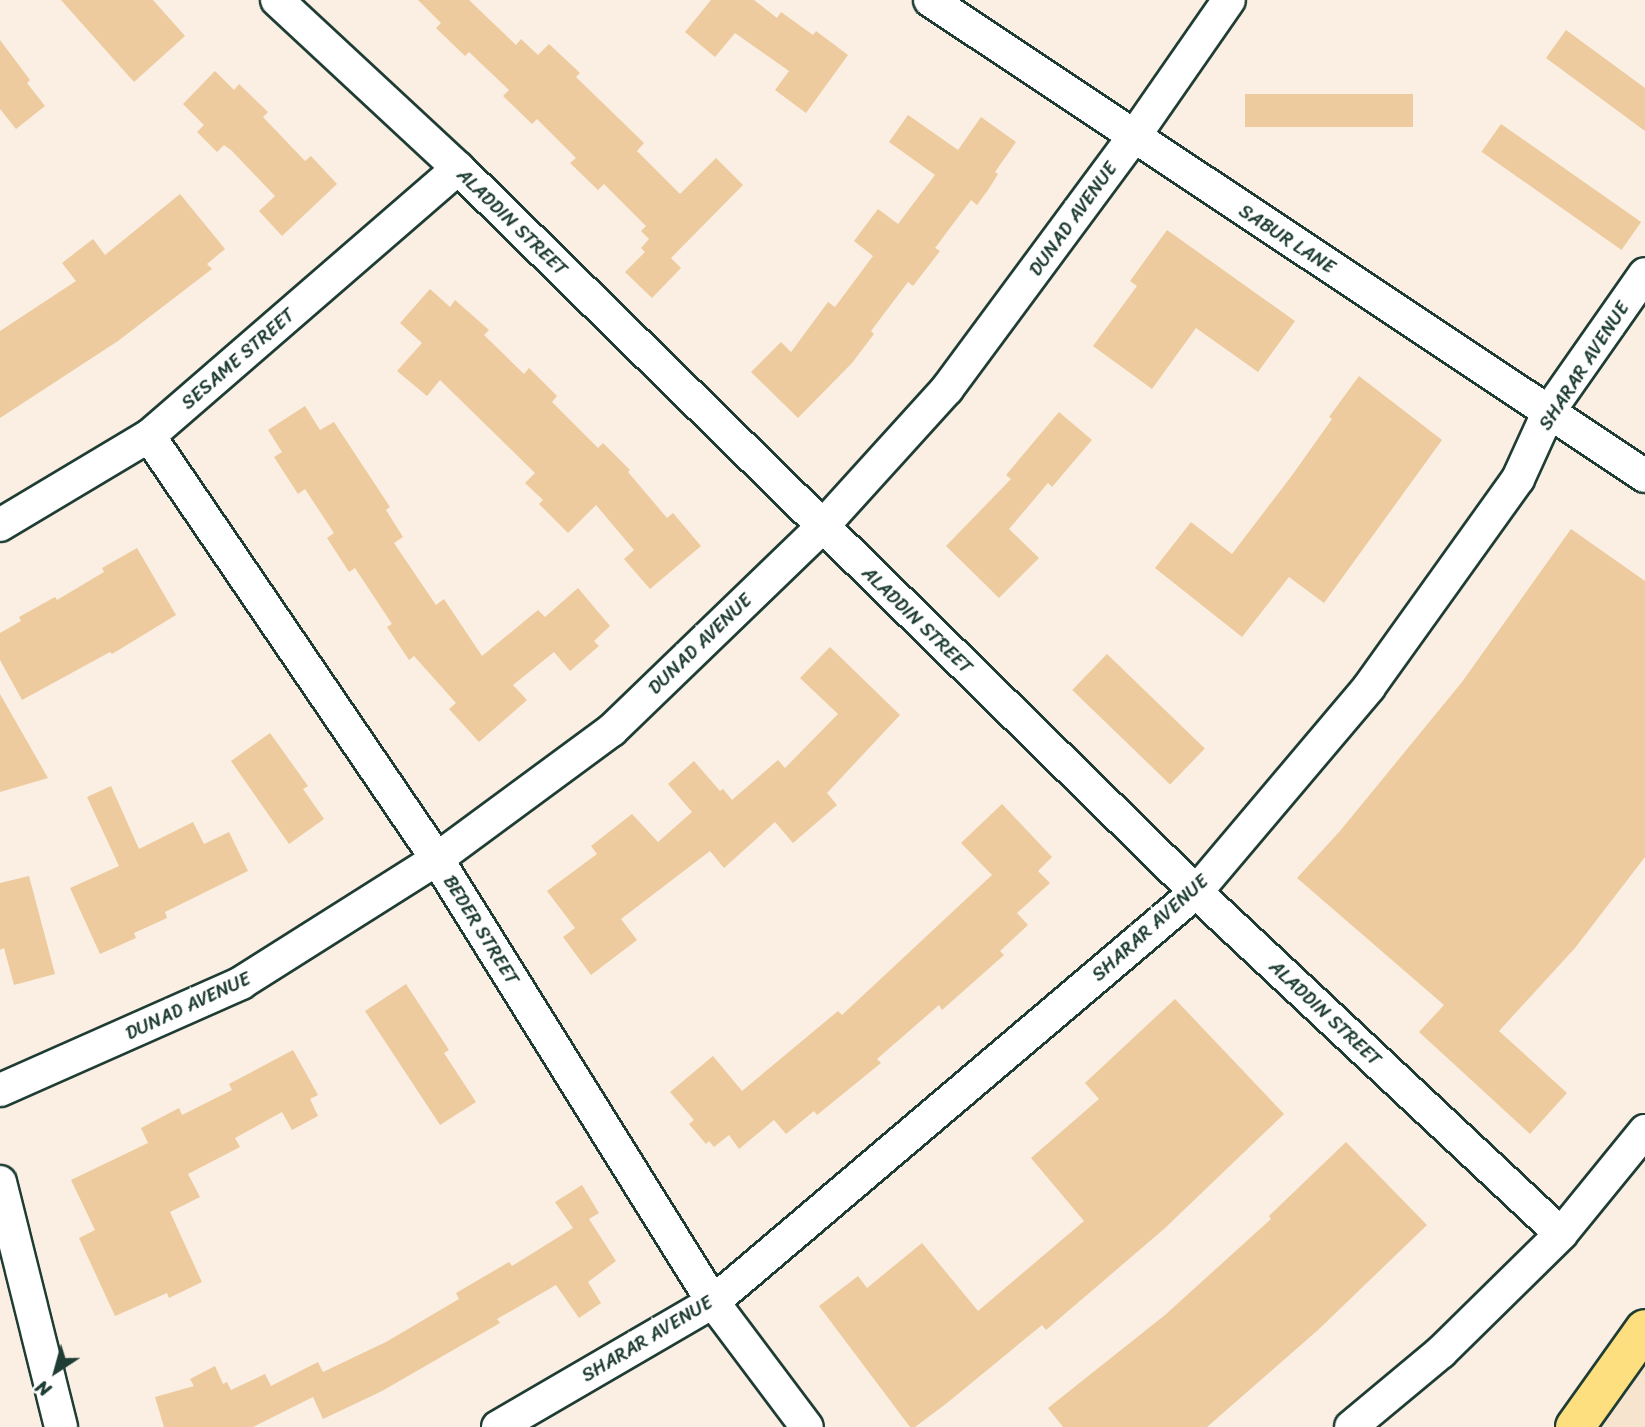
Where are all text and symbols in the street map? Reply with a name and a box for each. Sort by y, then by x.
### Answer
street label: DUNAD AVENUE [1024,157,1122,281]
street label: ALADDIN STREET [452,163,572,281]
street label: SABUR LANE [1234,199,1340,279]
street label: SHARAR AVENUE [1534,298,1634,434]
street label: SESAME STREET [177,304,299,414]
street label: ALADDIN STREET [857,561,977,679]
street label: DUNAD AVENUE [643,588,757,700]
street label: SHARAR AVENUE [1087,870,1213,986]
street label: BEDER STREET [438,871,524,989]
street label: ALADDIN STREET [1264,955,1386,1071]
street label: DUNAD AVENUE [121,967,255,1045]
street label: SHARAR AVENUE [578,1291,716,1387]
north arrow [21,1336,91,1406]
text: N [28,1371,58,1406]

